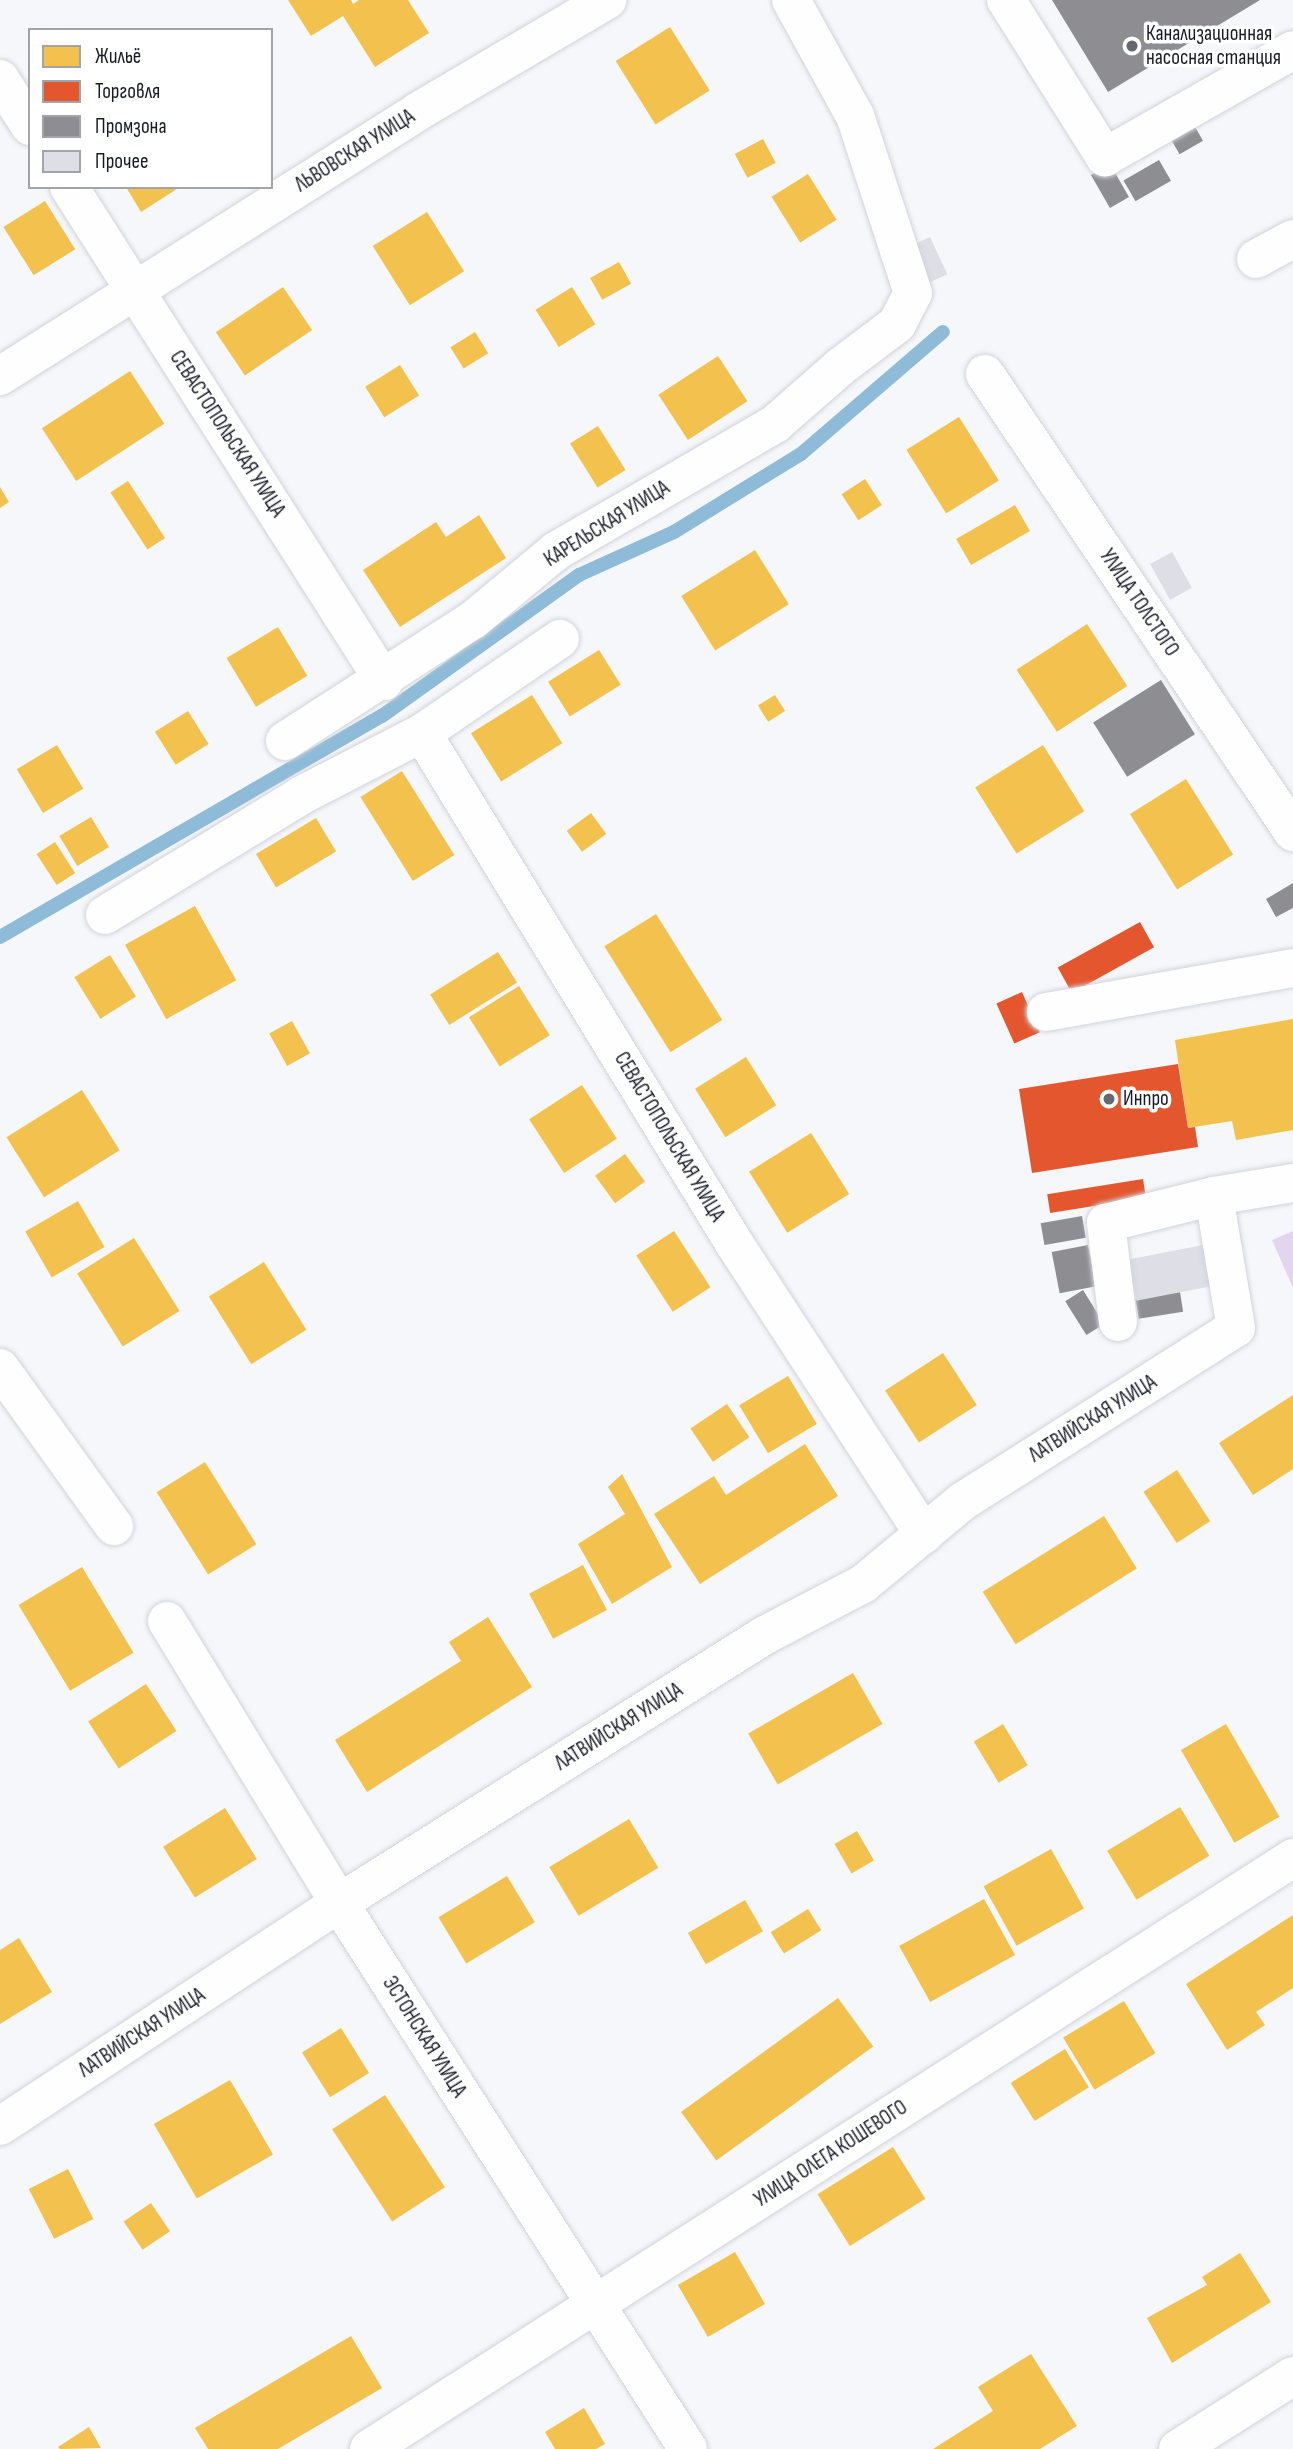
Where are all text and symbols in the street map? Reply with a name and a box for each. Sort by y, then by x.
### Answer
place label: Канализационная насосная станция [1146,21,1281,71]
legend [28,28,273,189]
marker: Канализационная насосная станция [1124,38,1140,54]
text: Жильё [95,44,141,69]
text: Торговля [95,79,160,104]
street label: ЛЬВОВСКАЯ УЛИЦА [291,104,419,198]
text: Промзона [95,114,166,139]
text: Прочее [95,149,148,174]
street label: СЕВАСТОПОЛЬСКАЯ УЛИЦА [164,346,290,522]
street label: КАРЕЛЬСКАЯ УЛИЦА [540,475,674,573]
street label: УЛИЦА ТОЛСТОГО [1094,545,1184,661]
street label: СЕВАСТОПОЛЬСКАЯ УЛИЦА [608,1048,730,1226]
place label: Инпро [1123,1086,1169,1112]
marker: Инпро [1101,1091,1117,1107]
street label: ЛАТВИЙСКАЯ УЛИЦА [1025,1370,1161,1468]
street label: ЛАТВИЙСКАЯ УЛИЦА [551,1678,687,1776]
street label: ЭСТОНСКАЯ УЛИЦА [377,1972,471,2102]
street label: ЛАТВИЙСКАЯ УЛИЦА [74,1983,210,2083]
street label: УЛИЦА ОЛЕГА КОШЕВОГО [750,2095,912,2213]

